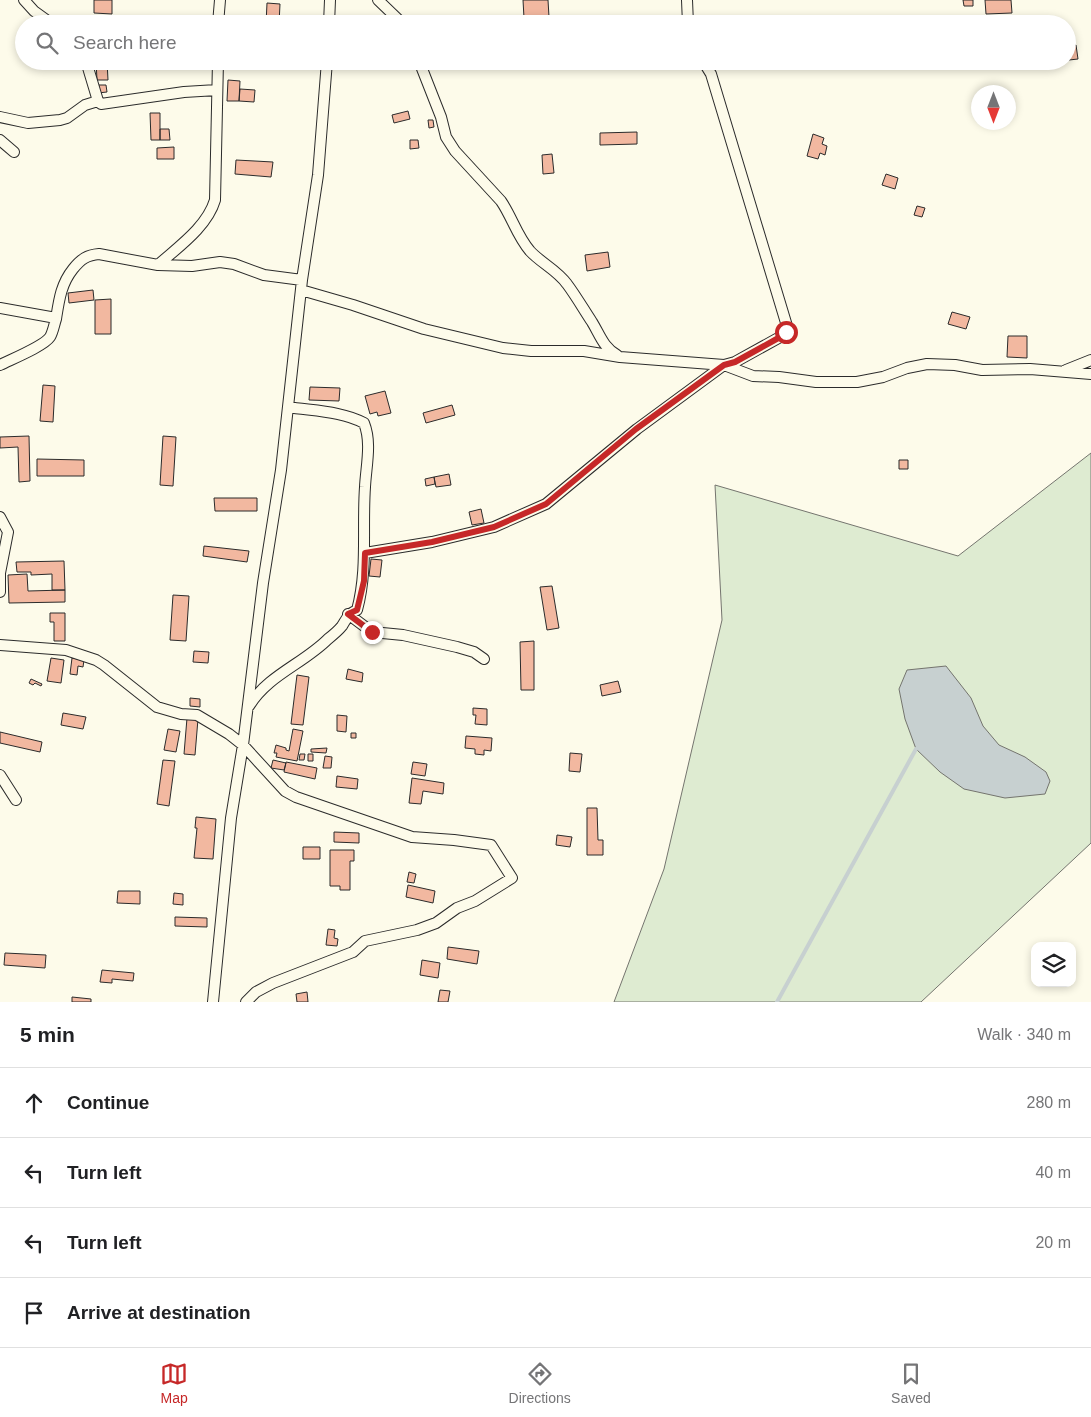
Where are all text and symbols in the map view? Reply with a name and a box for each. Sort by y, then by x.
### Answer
search box [15,15,1076,70]
icon: search [33,29,61,57]
text: Search here [73,32,177,53]
north arrow [971,85,1016,130]
route start [775,321,798,344]
route end [361,621,384,644]
map controls [1031,942,1076,987]
button: layers [1031,942,1076,987]
text: 5 min [20,1023,75,1046]
text: Walk · 340 m [977,1026,1071,1043]
icon: ahead [20,1089,48,1117]
text: Continue [67,1092,149,1113]
text: 280 m [1027,1094,1071,1111]
icon: left [20,1159,48,1187]
text: Turn left [67,1162,142,1183]
text: 40 m [1035,1164,1071,1181]
icon: left [20,1229,48,1257]
text: Turn left [67,1232,142,1253]
text: 20 m [1035,1234,1071,1251]
icon: arrive [20,1299,48,1327]
text: Arrive at destination [67,1302,251,1323]
tab: Map [160,1360,188,1406]
tab: Directions [509,1360,571,1406]
tab: Saved [891,1360,931,1406]

